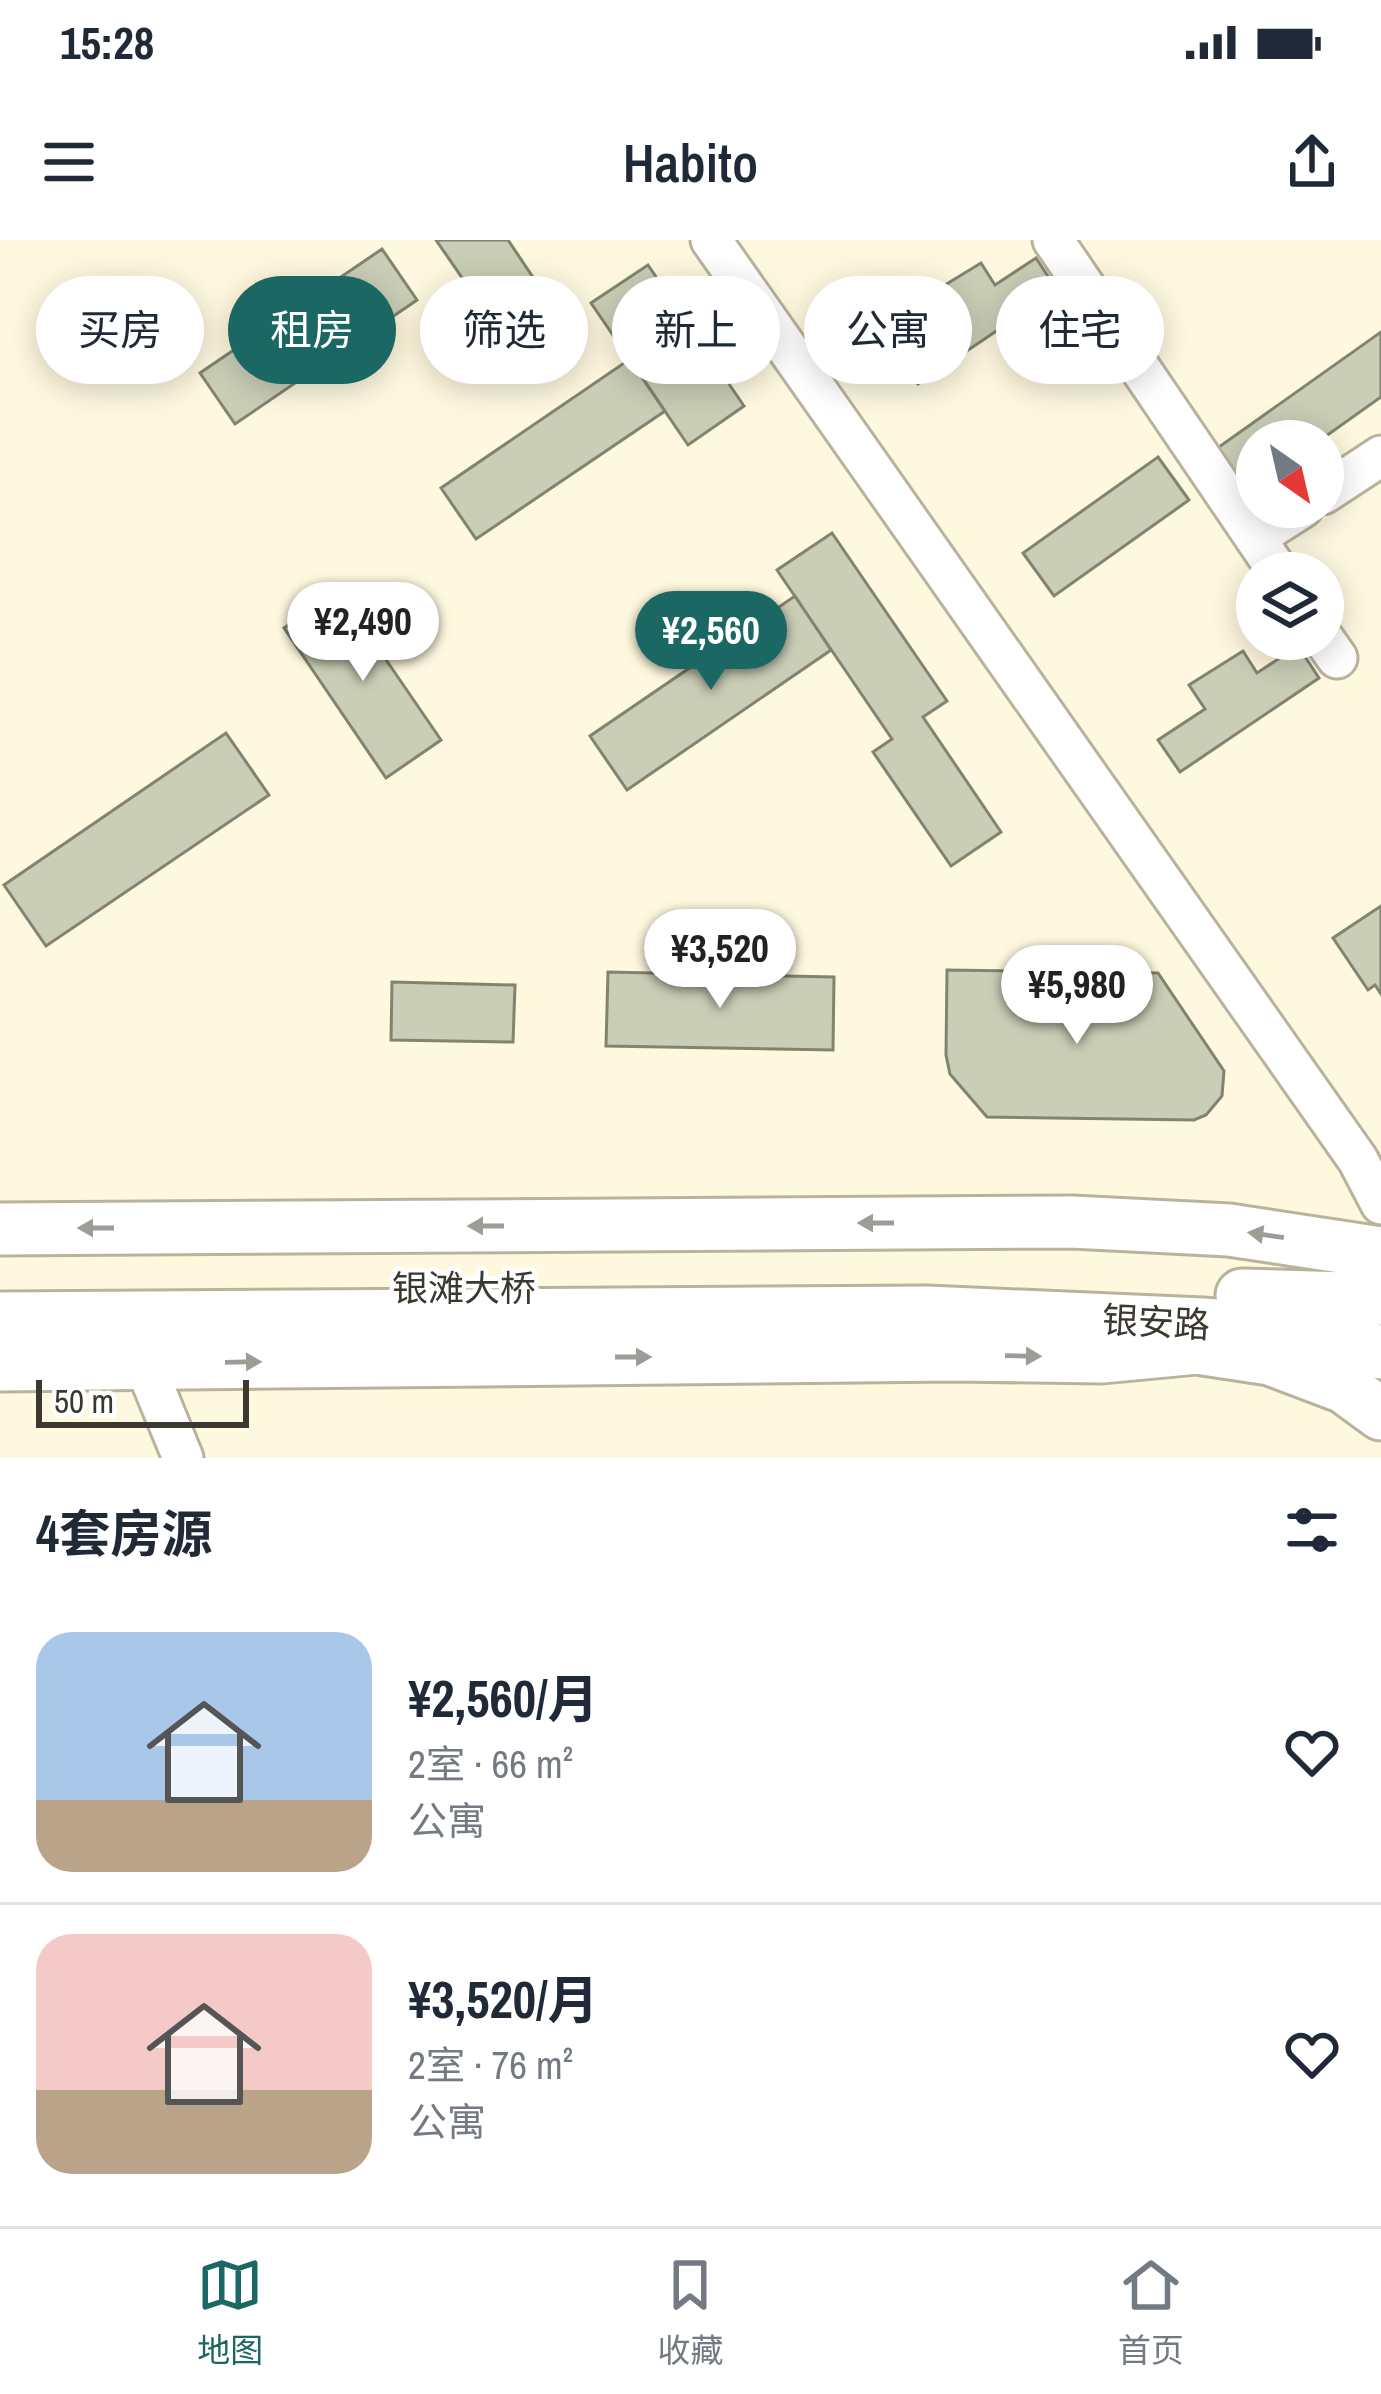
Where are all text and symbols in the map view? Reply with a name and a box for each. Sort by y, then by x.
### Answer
text: 15:28 [60,12,154,73]
text: Habito [623,126,758,199]
icon: menu [36,129,102,195]
icon: share [1279,129,1345,195]
chip: 买房 [36,276,204,384]
chip: 租房 [228,276,396,384]
chip: 筛选 [420,276,588,384]
chip: 新上 [612,276,780,384]
chip: 公寓 [804,276,972,384]
chip: 住宅 [996,276,1164,384]
north arrow [1236,420,1344,528]
map controls [1236,420,1344,660]
button: layers [1236,552,1344,660]
pin: ¥2,490 [265,582,461,684]
pin: ¥2,560 [613,591,809,693]
text: ¥2,490 [314,595,412,647]
text: ¥2,560 [662,604,760,656]
pin: ¥3,520 [622,909,818,1011]
text: ¥3,520 [671,922,769,974]
pin: ¥5,980 [979,945,1175,1047]
text: ¥5,980 [1028,958,1126,1010]
one-way arrow [856,1214,894,1233]
one-way arrow [466,1216,504,1236]
one-way arrow [76,1219,114,1238]
one-way arrow [1246,1225,1284,1244]
street label: 银滩大桥 [392,1264,536,1312]
street label: 银安路 [1101,1295,1211,1349]
one-way arrow [1005,1346,1043,1366]
one-way arrow [615,1348,653,1367]
one-way arrow [225,1352,263,1371]
scale bar [36,1374,249,1427]
text: 50 m [54,1379,114,1423]
icon: filters [1279,1497,1345,1563]
text: 4套房源 [36,1499,212,1568]
text: ¥2,560/月 [408,1664,599,1733]
icon: home [132,1680,276,1824]
icon: heart [1279,1719,1345,1785]
text: 2室 · 66 m² [408,1738,573,1790]
text: 公寓 [408,1795,486,1847]
text: ¥3,520/月 [408,1965,599,2034]
icon: home [132,1982,276,2126]
icon: heart [1279,2021,1345,2087]
text: 2室 · 76 m² [408,2039,573,2091]
text: 公寓 [408,2096,486,2148]
tab: 地图 [197,2252,263,2372]
tab: 收藏 [657,2252,723,2372]
tab: 首页 [1118,2252,1184,2372]

